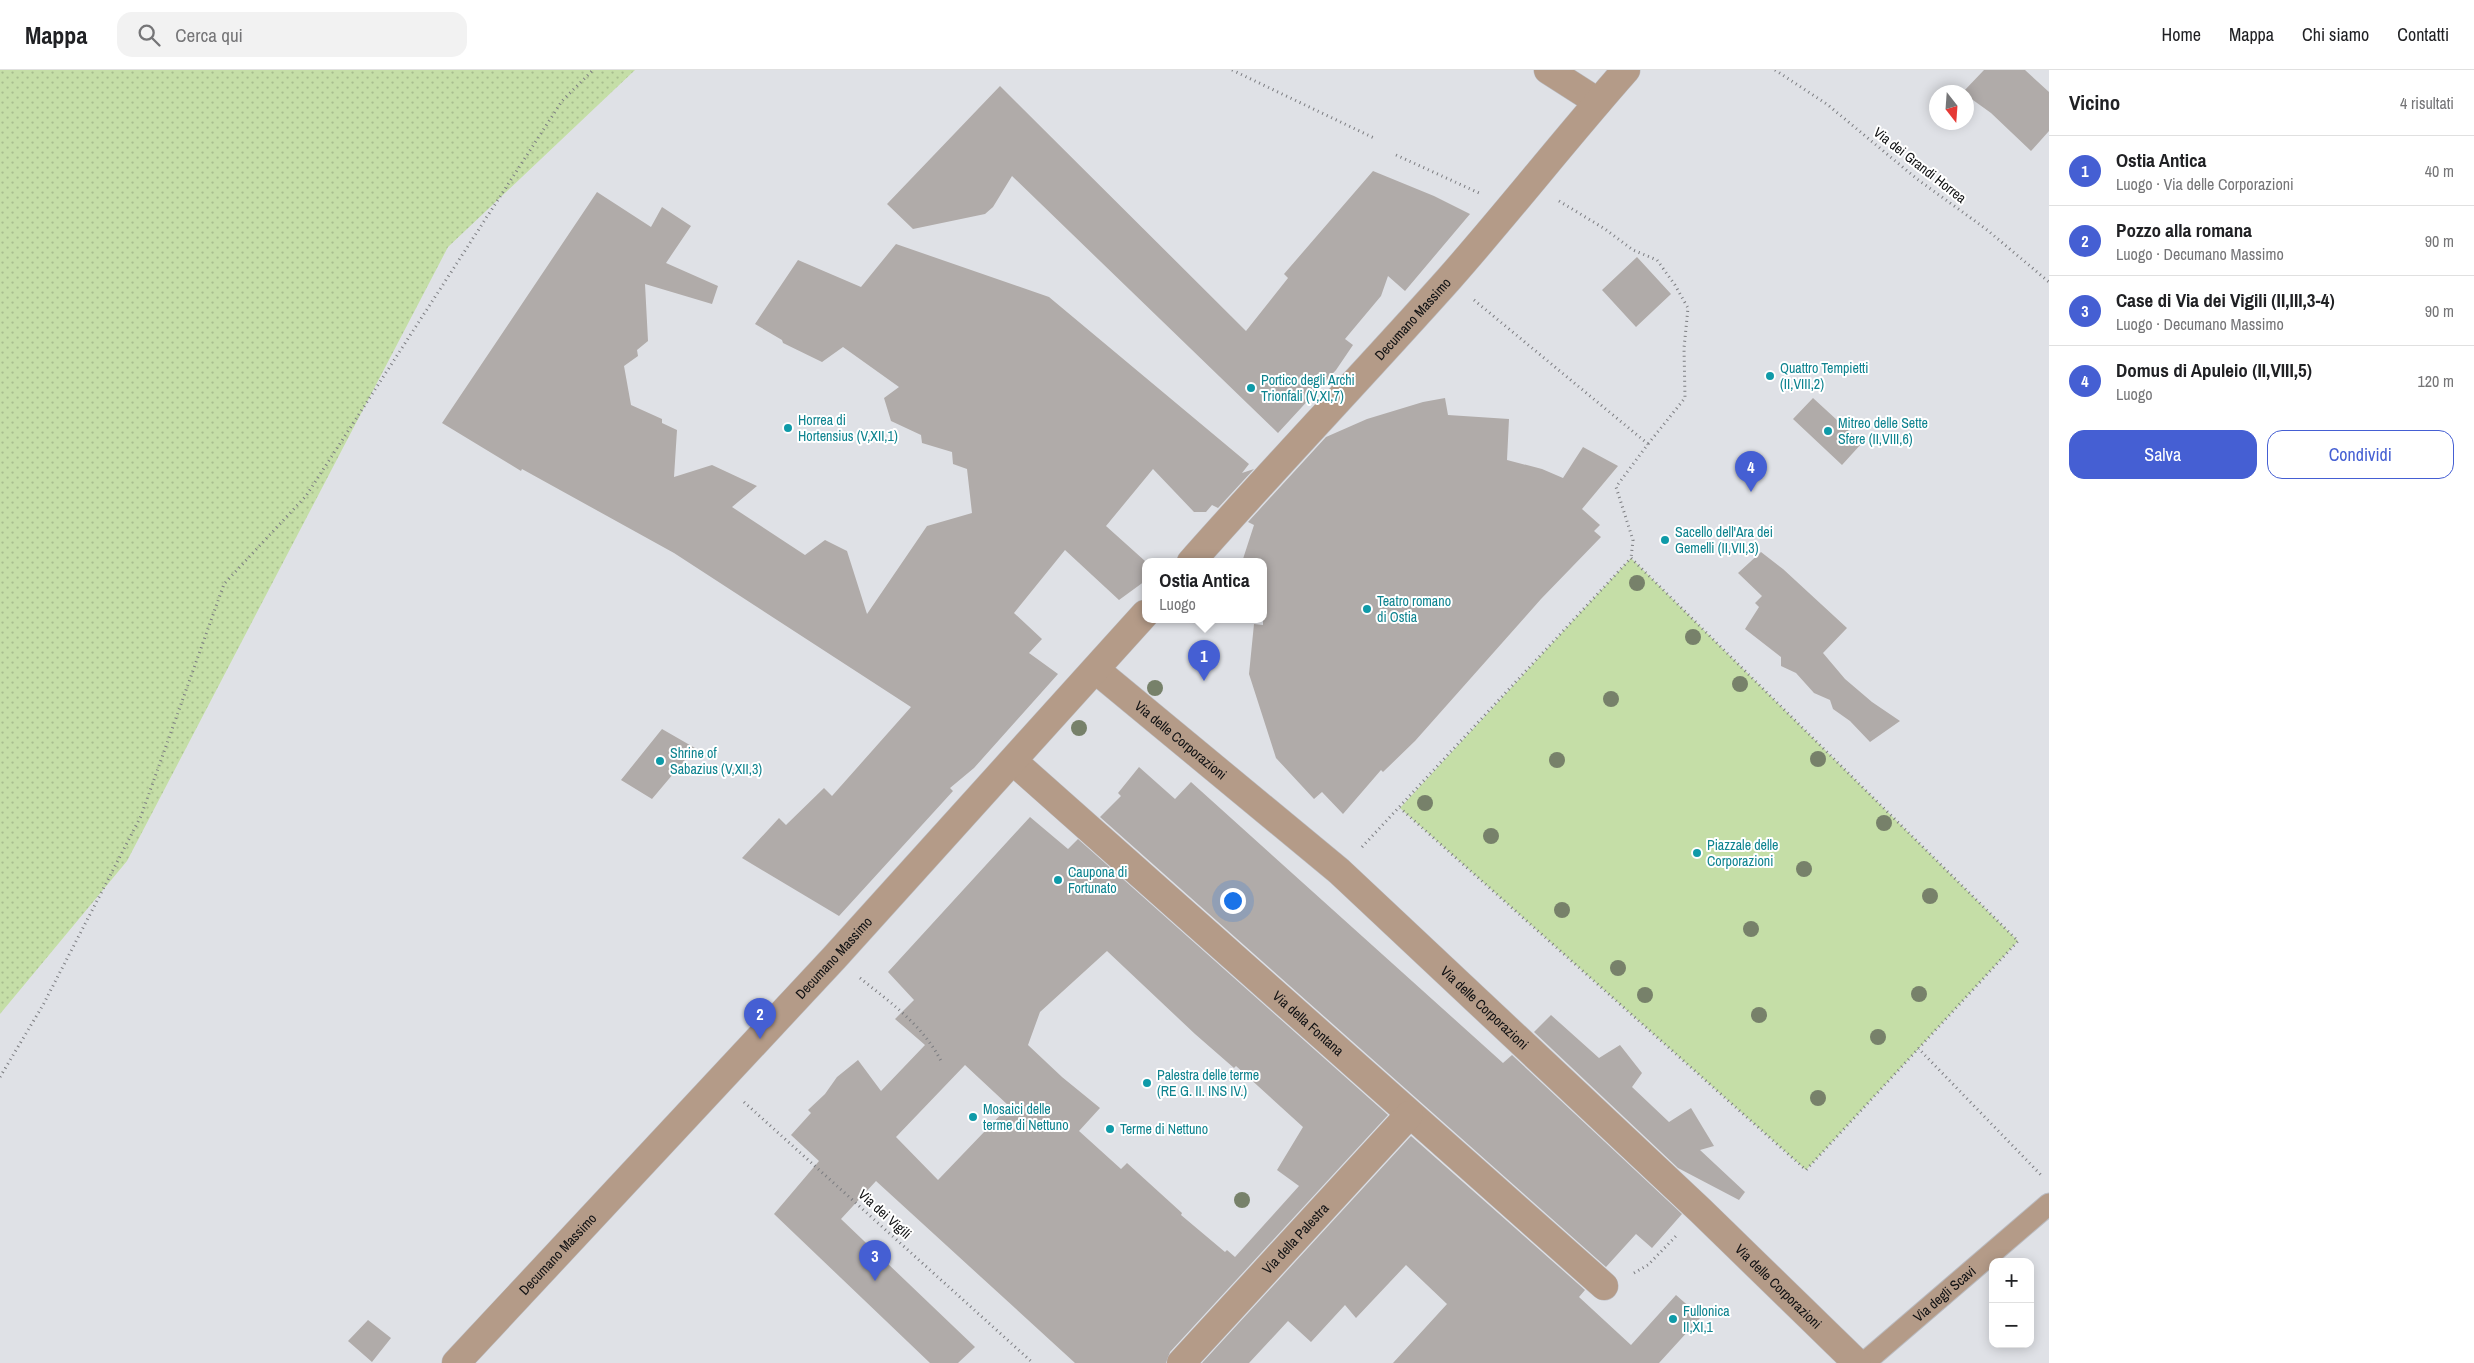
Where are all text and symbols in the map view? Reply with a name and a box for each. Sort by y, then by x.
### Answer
search box [117,12,467,57]
text: Mappa [25,19,87,51]
icon: search [135,21,163,49]
text: Cerca qui [175,22,243,48]
text: Home [2162,22,2201,47]
text: Mappa [2229,22,2274,47]
text: Chi siamo [2302,22,2369,47]
text: Contatti [2397,22,2449,47]
north arrow [1929,85,1974,130]
text: Vicino [2069,88,2120,117]
text: 4 risultati [2400,92,2454,114]
street label: Via dei Grandi Horrea [1870,123,1970,207]
text: Ostia Antica [2116,147,2206,173]
text: 1 [2081,160,2089,182]
text: 40 m [2425,160,2454,182]
text: Luogo · Via delle Corporazioni [2116,173,2294,195]
text: Pozzo alla romana [2116,217,2252,243]
text: 2 [2081,230,2089,252]
text: 90 m [2425,230,2454,252]
text: Luogo · Decumano Massimo [2116,243,2284,265]
street label: Decumano Massimo [1371,274,1455,364]
text: Case di Via dei Vigili (II,III,3-4) [2116,287,2335,313]
text: 3 [2081,300,2089,322]
text: 90 m [2425,300,2454,322]
text: Luogo · Decumano Massimo [2116,313,2284,335]
text: Domus di Apuleio (II,VIII,5) [2116,357,2312,383]
place label: Quattro Tempietti (II,VIII,2) [1780,359,1869,393]
marker: Quattro Tempietti (II,VIII,2) [1764,370,1776,382]
text: 4 [2081,370,2089,392]
text: 120 m [2418,370,2454,392]
place label: Portico degli Archi Trionfali (V,XI,7) [1261,371,1355,405]
marker: Portico degli Archi Trionfali (V,XI,7) [1245,382,1257,394]
text: Luogo [2116,383,2152,405]
place label: Horrea di Hortensius (V,XII,1) [798,411,898,445]
place label: Mitreo delle Sette Sfere (II,VIII,6) [1838,414,1928,448]
marker: Horrea di Hortensius (V,XII,1) [782,422,794,434]
marker: Mitreo delle Sette Sfere (II,VIII,6) [1822,425,1834,437]
button: Salva [2069,430,2257,479]
button: Condividi [2267,430,2454,479]
pin: 4 [1735,451,1767,492]
place label: Sacello dell'Ara dei Gemelli (II,VII,3) [1675,523,1773,557]
marker: Sacello dell'Ara dei Gemelli (II,VII,3) [1659,534,1671,546]
popup [1142,558,1267,623]
text: Ostia Antica [1159,567,1250,593]
place label: Teatro romano di Ostia [1377,592,1451,626]
text: Luogo [1159,593,1196,615]
marker: Teatro romano di Ostia [1361,603,1373,615]
pin: 1 [1188,640,1220,681]
street label: Via delle Corporazioni [1131,697,1231,783]
place label: Shrine of Sabazius (V,XII,3) [670,744,762,778]
marker: Shrine of Sabazius (V,XII,3) [654,755,666,767]
place label: Piazzale delle Corporazioni [1707,836,1778,870]
marker: Piazzale delle Corporazioni [1691,847,1703,859]
place label: Caupona di Fortunato [1068,863,1127,897]
marker: Caupona di Fortunato [1052,874,1064,886]
your location [1220,888,1246,914]
street label: Decumano Massimo [791,913,876,1003]
street label: Via delle Corporazioni [1437,962,1532,1053]
street label: Via della Fontana [1269,987,1348,1060]
pin: 2 [744,998,776,1039]
place label: Palestra delle terme (RE G. II. INS IV.) [1157,1066,1259,1100]
marker: Palestra delle terme (RE G. II. INS IV.) [1141,1077,1153,1089]
place label: Mosaici delle terme di Nettuno [983,1100,1069,1134]
marker: Mosaici delle terme di Nettuno [967,1111,979,1123]
place label: Terme di Nettuno [1120,1120,1208,1138]
marker: Terme di Nettuno [1104,1123,1116,1135]
street label: Via dei Vigili [855,1185,915,1243]
street label: Via della Palestra [1258,1199,1333,1278]
street label: Decumano Massimo [515,1209,600,1299]
pin: 3 [859,1240,891,1281]
street label: Via delle Corporazioni [1731,1240,1826,1333]
map controls [1989,1258,2034,1348]
button: + [1989,1258,2034,1303]
street label: Via degli Scavi [1909,1262,1980,1326]
place label: Fullonica II,XI,1 [1683,1302,1730,1336]
button: − [1989,1303,2034,1348]
marker: Fullonica II,XI,1 [1667,1313,1679,1325]

